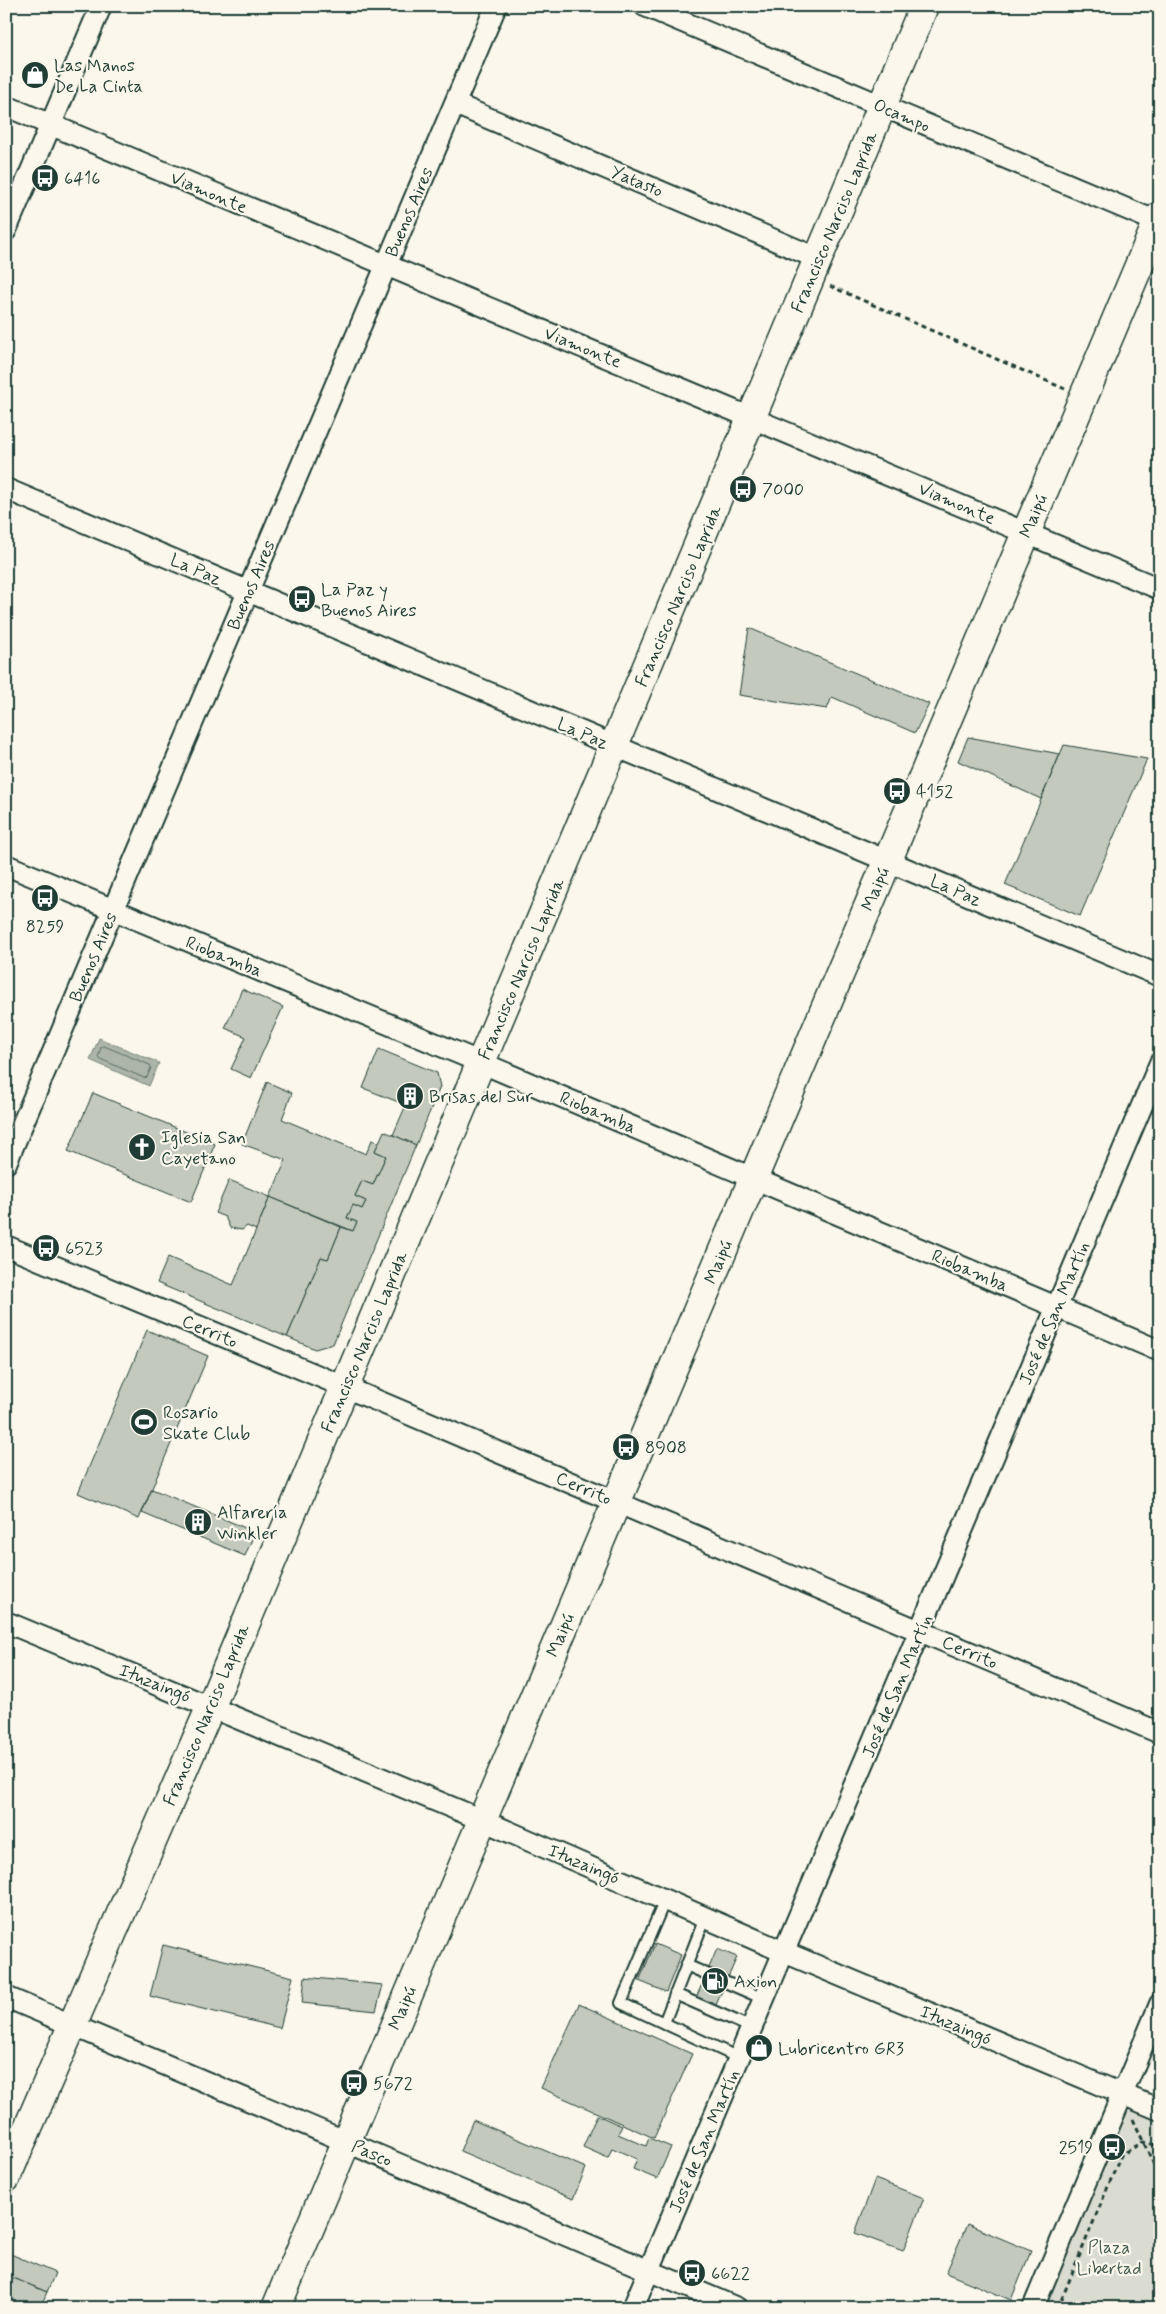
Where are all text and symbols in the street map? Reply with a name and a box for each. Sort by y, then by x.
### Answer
place label: Las Manos De La Cinta [54,54,143,99]
shop icon: Las Manos De La Cinta [20,60,50,90]
street label: Ocampo [870,93,934,139]
street label: Francisco Narciso Laprida [786,128,884,317]
street label: Yatasto [607,160,667,204]
bus stop icon: 6416 [30,163,60,193]
street label: Buenos Aires [380,164,440,261]
street label: Viamonte [166,166,251,220]
place label: 6416 [64,167,100,191]
street label: Viamonte [540,322,625,374]
bus stop icon: 7000 [728,474,758,504]
street label: Viamonte [914,477,999,531]
place label: 7000 [762,478,804,502]
street label: Maipú [1014,491,1054,542]
street label: Francisco Narciso Laprida [630,502,728,691]
street label: Buenos Aires [222,537,282,634]
street label: La Paz [166,548,225,591]
place label: La Paz y Buenos Aires [321,578,416,623]
bus stop icon: La Paz y Buenos Aires [287,584,317,614]
street label: La Paz [553,712,612,755]
bus stop icon: 4152 [882,776,912,806]
place label: 4152 [916,780,953,804]
street label: Maipú [856,864,896,915]
street label: La Paz [926,869,985,912]
street label: Francisco Narciso Laprida [473,875,571,1064]
bus stop icon: 8259 [30,883,60,913]
street label: Buenos Aires [64,909,124,1006]
place label: 8259 [26,915,64,939]
street label: Riobamba [182,931,265,983]
building icon: Brisas del Sur [395,1081,425,1111]
place label: Brisas del Sur [429,1085,533,1109]
street label: Riobamba [556,1086,639,1140]
place label: Iglesia San Cayetano [161,1126,246,1171]
church icon: Iglesia San Cayetano [127,1132,157,1162]
bus stop icon: 6523 [31,1233,61,1263]
place label: 6523 [65,1237,103,1261]
street label: Maipú [699,1237,739,1288]
street label: José de San Martín [1014,1238,1096,1389]
street label: Riobamba [928,1244,1011,1298]
street label: Francisco Narciso Laprida [316,1248,414,1437]
street label: Cerrito [178,1309,241,1354]
place label: Rosario Skate Club [163,1401,251,1446]
sports icon: Rosario Skate Club [129,1407,159,1437]
bus stop icon: 8908 [611,1432,641,1462]
place label: 8908 [645,1436,687,1460]
street label: Cerrito [552,1466,615,1511]
place label: Alfarería Winkler [217,1501,288,1546]
building icon: Alfarería Winkler [183,1507,213,1537]
street label: Maipú [541,1610,581,1661]
street label: José de San Martín [857,1611,939,1762]
street label: Francisco Narciso Laprida [158,1621,256,1810]
street label: Cerrito [938,1630,1001,1675]
street label: Ituzaingó [115,1659,194,1710]
street label: Ituzaingó [544,1839,623,1892]
fuel station icon: Axion [700,1966,730,1996]
place label: Axion [734,1970,777,1994]
street label: Maipú [383,1983,423,2034]
street label: Ituzaingó [916,2000,995,2053]
shop icon: Lubricentro GR3 [744,2033,774,2063]
place label: Lubricentro GR3 [778,2037,904,2061]
street label: José de San Martín [664,2066,746,2217]
bus stop icon: 5672 [339,2068,369,2098]
place label: 5672 [373,2072,413,2096]
bus stop icon: 2519 [1097,2132,1127,2162]
street label: Pasco [348,2135,396,2173]
place label: 2519 [1059,2136,1093,2160]
park label: Plaza Libertad [1076,2236,1142,2281]
bus stop icon: 6622 [677,2258,707,2288]
place label: 6622 [711,2262,750,2286]

